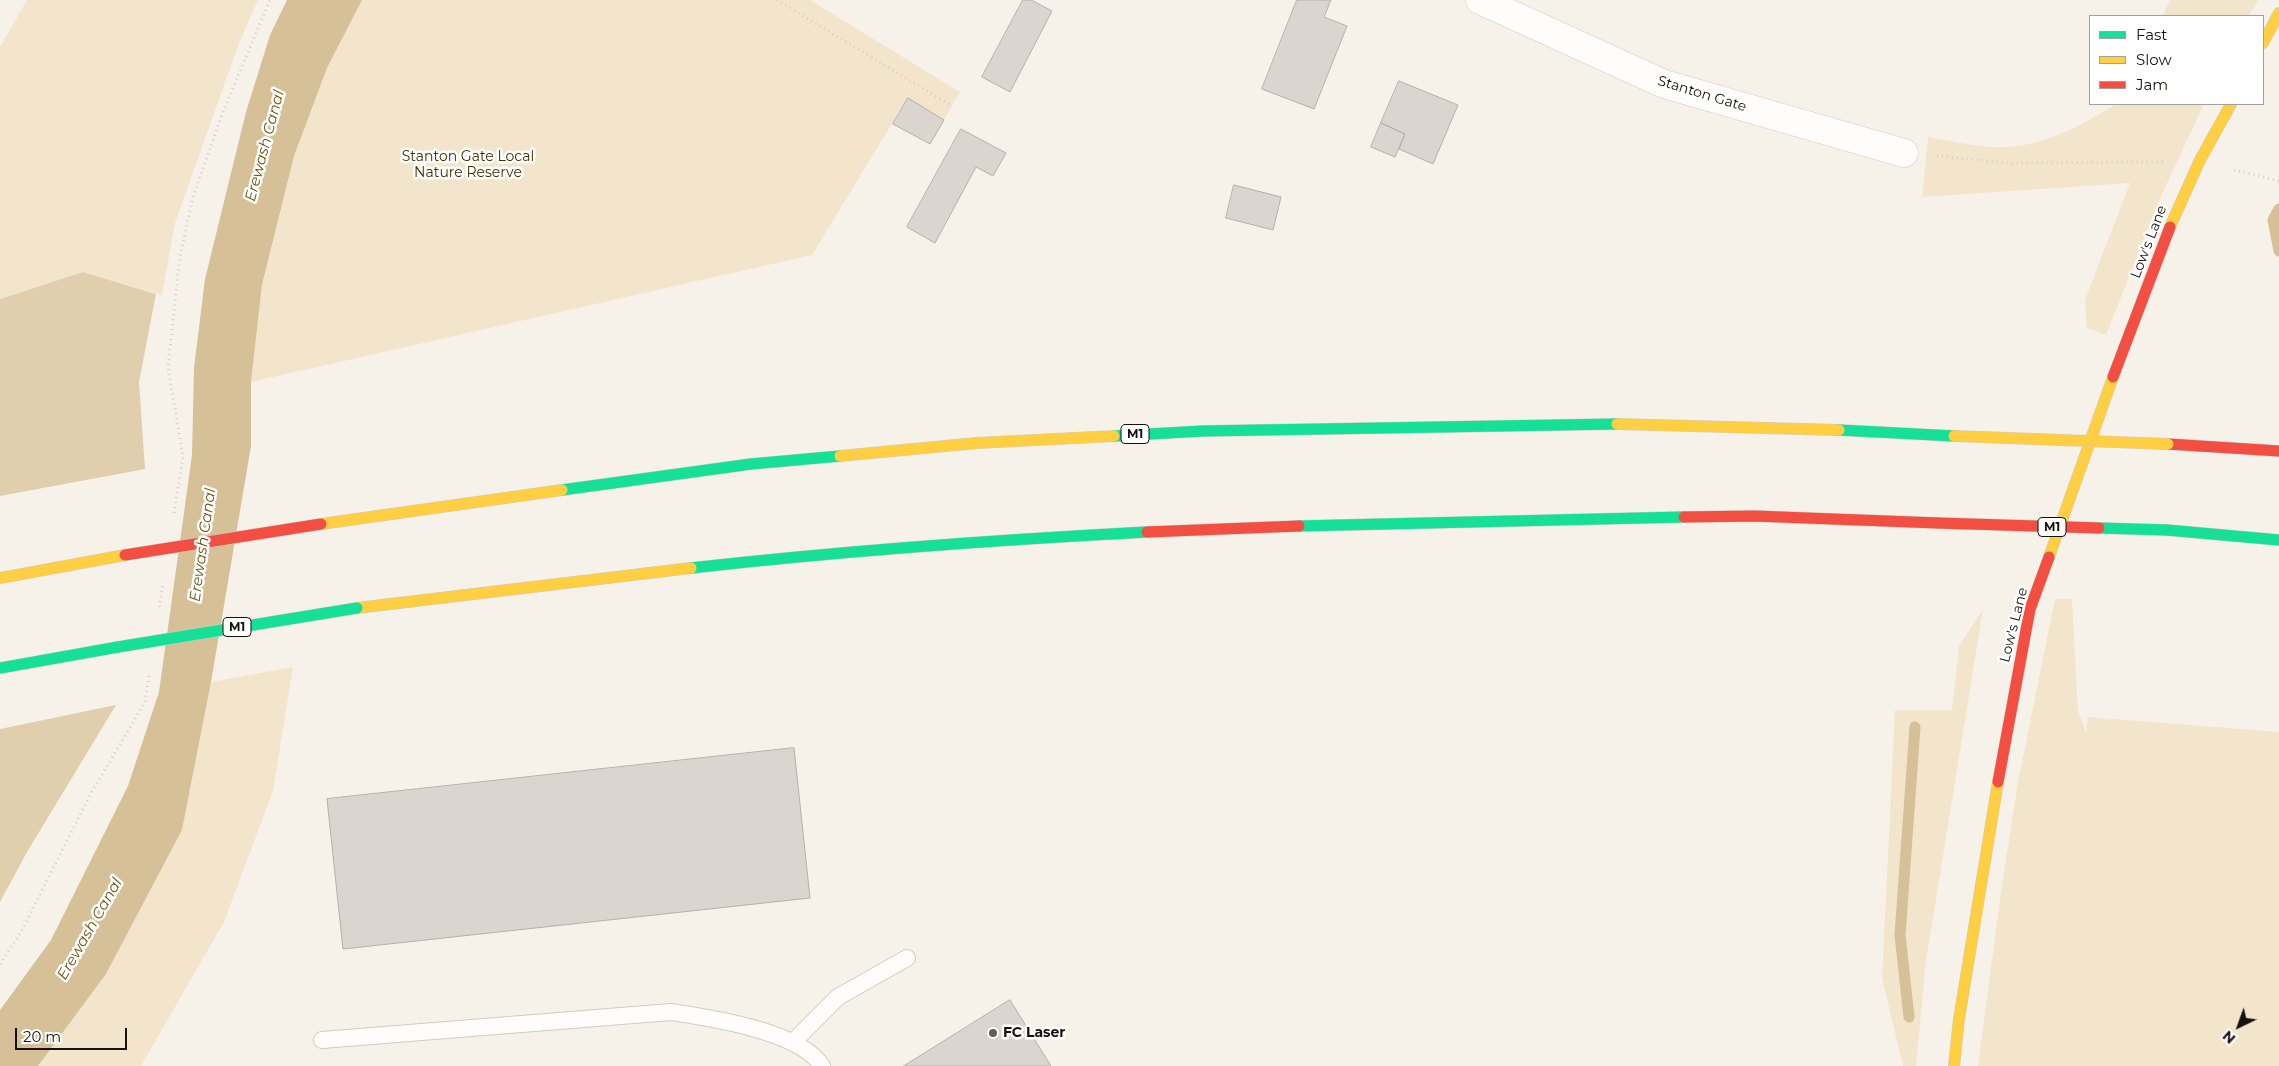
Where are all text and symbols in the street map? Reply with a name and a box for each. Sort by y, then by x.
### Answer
legend [2089,15,2264,105]
text: Fast [2136,25,2167,44]
text: Slow [2136,50,2172,69]
street label: Stanton Gate [1656,73,1748,115]
text: Jam [2136,75,2168,94]
water label: Erewash Canal [242,88,288,204]
park label: Stanton Gate Local Nature Reserve [402,149,534,182]
street label: Low's Lane [2127,203,2171,281]
road number: M1 [1121,424,1149,444]
water label: Erewash Canal [186,487,220,603]
road number: M1 [2038,518,2066,536]
street label: Low's Lane [1997,586,2031,664]
road number: M1 [223,618,251,636]
water label: Erewash Canal [54,875,126,983]
north arrow [2214,1001,2264,1051]
scale bar [18,1018,130,1050]
place label: FC Laser [1003,1025,1065,1041]
text: 20 m [23,1027,61,1046]
marker: FC Laser [987,1027,999,1039]
text: N [2219,1027,2239,1048]

